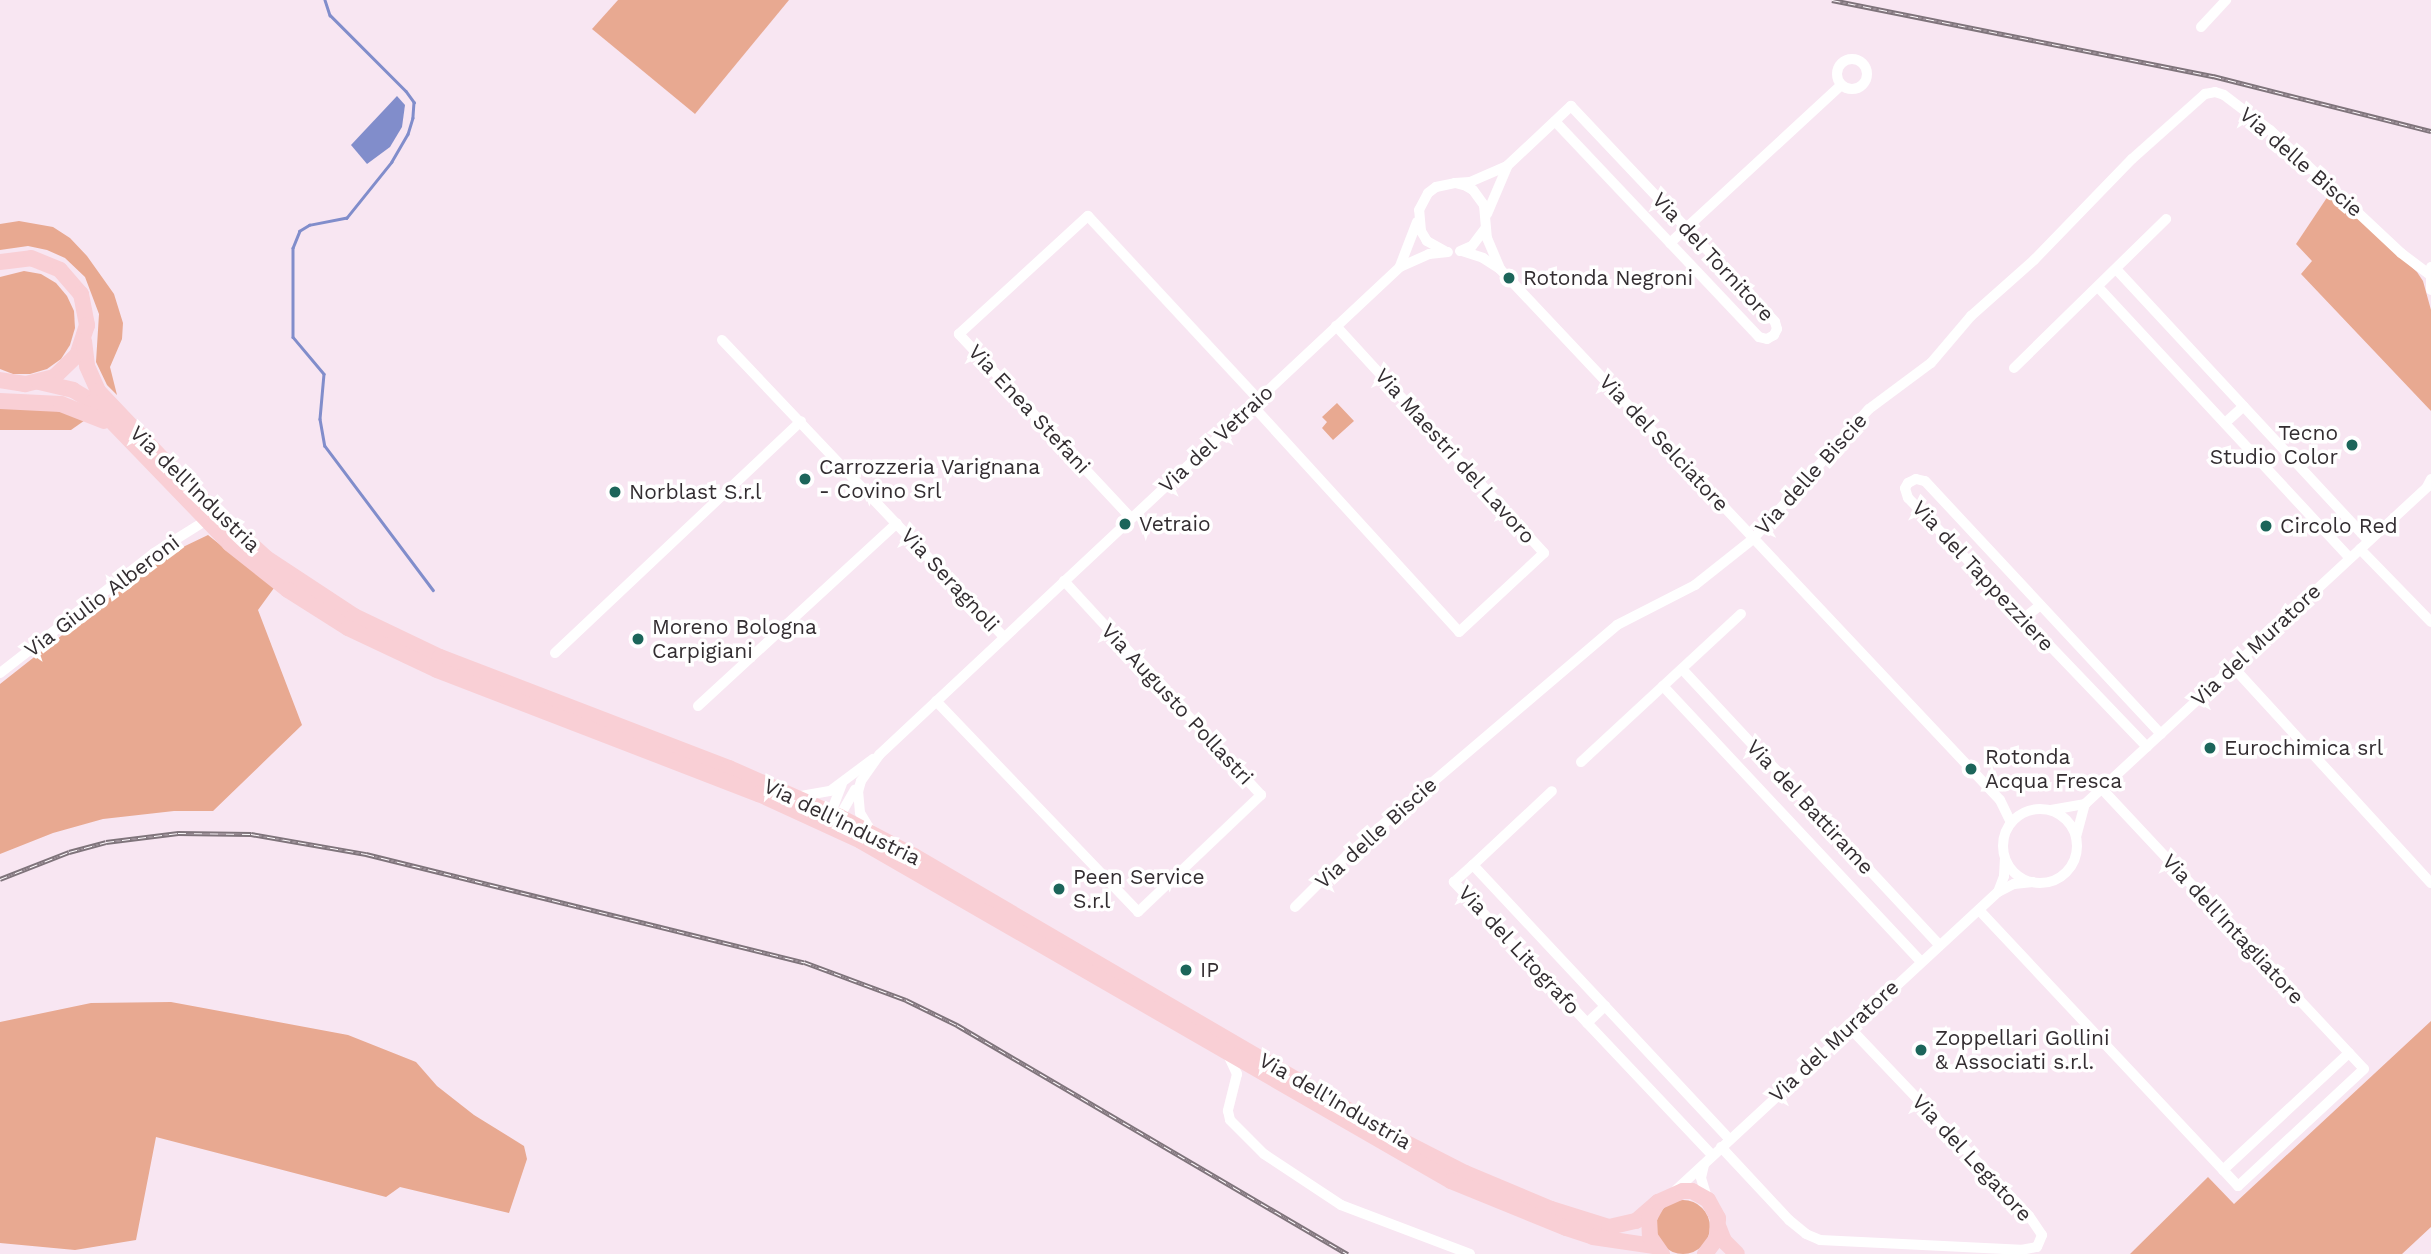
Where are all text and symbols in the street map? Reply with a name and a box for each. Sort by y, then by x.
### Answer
street label: Via delle Biscie [2234,101,2368,223]
street label: Via del Tornitore [1646,187,1780,327]
place label: Rotonda Negroni [1523,265,1694,291]
marker: Rotonda Negroni [1501,270,1517,286]
street label: Via Enea Stefani [962,339,1096,479]
street label: Via Maestri del Lavoro [1369,363,1541,549]
street label: Via del Selciatore [1594,369,1734,517]
street label: Via del Vetraio [1153,379,1279,499]
street label: Via delle Biscie [1750,408,1872,540]
street label: Via dell'Industria [124,420,266,558]
place label: Tecno Studio Color [2210,420,2338,470]
marker: Tecno Studio Color [2344,437,2360,453]
place label: Carrozzeria Varignana - Covino Srl [819,454,1041,504]
marker: Carrozzeria Varignana - Covino Srl [797,471,813,487]
place label: Norblast S.r.l [629,479,761,505]
marker: Norblast S.r.l [607,484,623,500]
street label: Via del Tappezziere [1906,495,2060,657]
place label: Vetraio [1139,511,1211,537]
place label: Circolo Red [2280,513,2398,539]
marker: Vetraio [1117,516,1133,532]
marker: Circolo Red [2258,518,2274,534]
street label: Via Seragnoli [896,523,1004,637]
street label: Via Giulio Alberoni [19,529,185,663]
street label: Via del Muratore [2185,578,2327,712]
place label: Moreno Bologna Carpigiani [652,614,817,664]
street label: Via Augusto Pollastri [1095,618,1259,790]
marker: Moreno Bologna Carpigiani [630,631,646,647]
street label: Via del Battirame [1741,734,1879,880]
place label: Eurochimica srl [2224,735,2384,761]
marker: Eurochimica srl [2202,740,2218,756]
place label: Rotonda Acqua Fresca [1985,744,2123,794]
marker: Rotonda Acqua Fresca [1963,761,1979,777]
street label: Via delle Biscie [1310,772,1442,894]
street label: Via dell'Industria [759,773,925,871]
street label: Via dell'Intagliatore [2157,848,2309,1010]
place label: Peen Service S.r.l [1073,864,1205,914]
street label: Via del Litografo [1452,880,1586,1020]
marker: Peen Service S.r.l [1051,881,1067,897]
place label: IP [1200,957,1219,983]
marker: IP [1178,962,1194,978]
street label: Via del Muratore [1763,974,1905,1108]
place label: Zoppellari Gollini & Associati s.r.l. [1935,1025,2110,1075]
marker: Zoppellari Gollini & Associati s.r.l. [1913,1042,1929,1058]
street label: Via dell'Industria [1254,1047,1416,1155]
street label: Via del Legatore [1906,1089,2038,1227]

